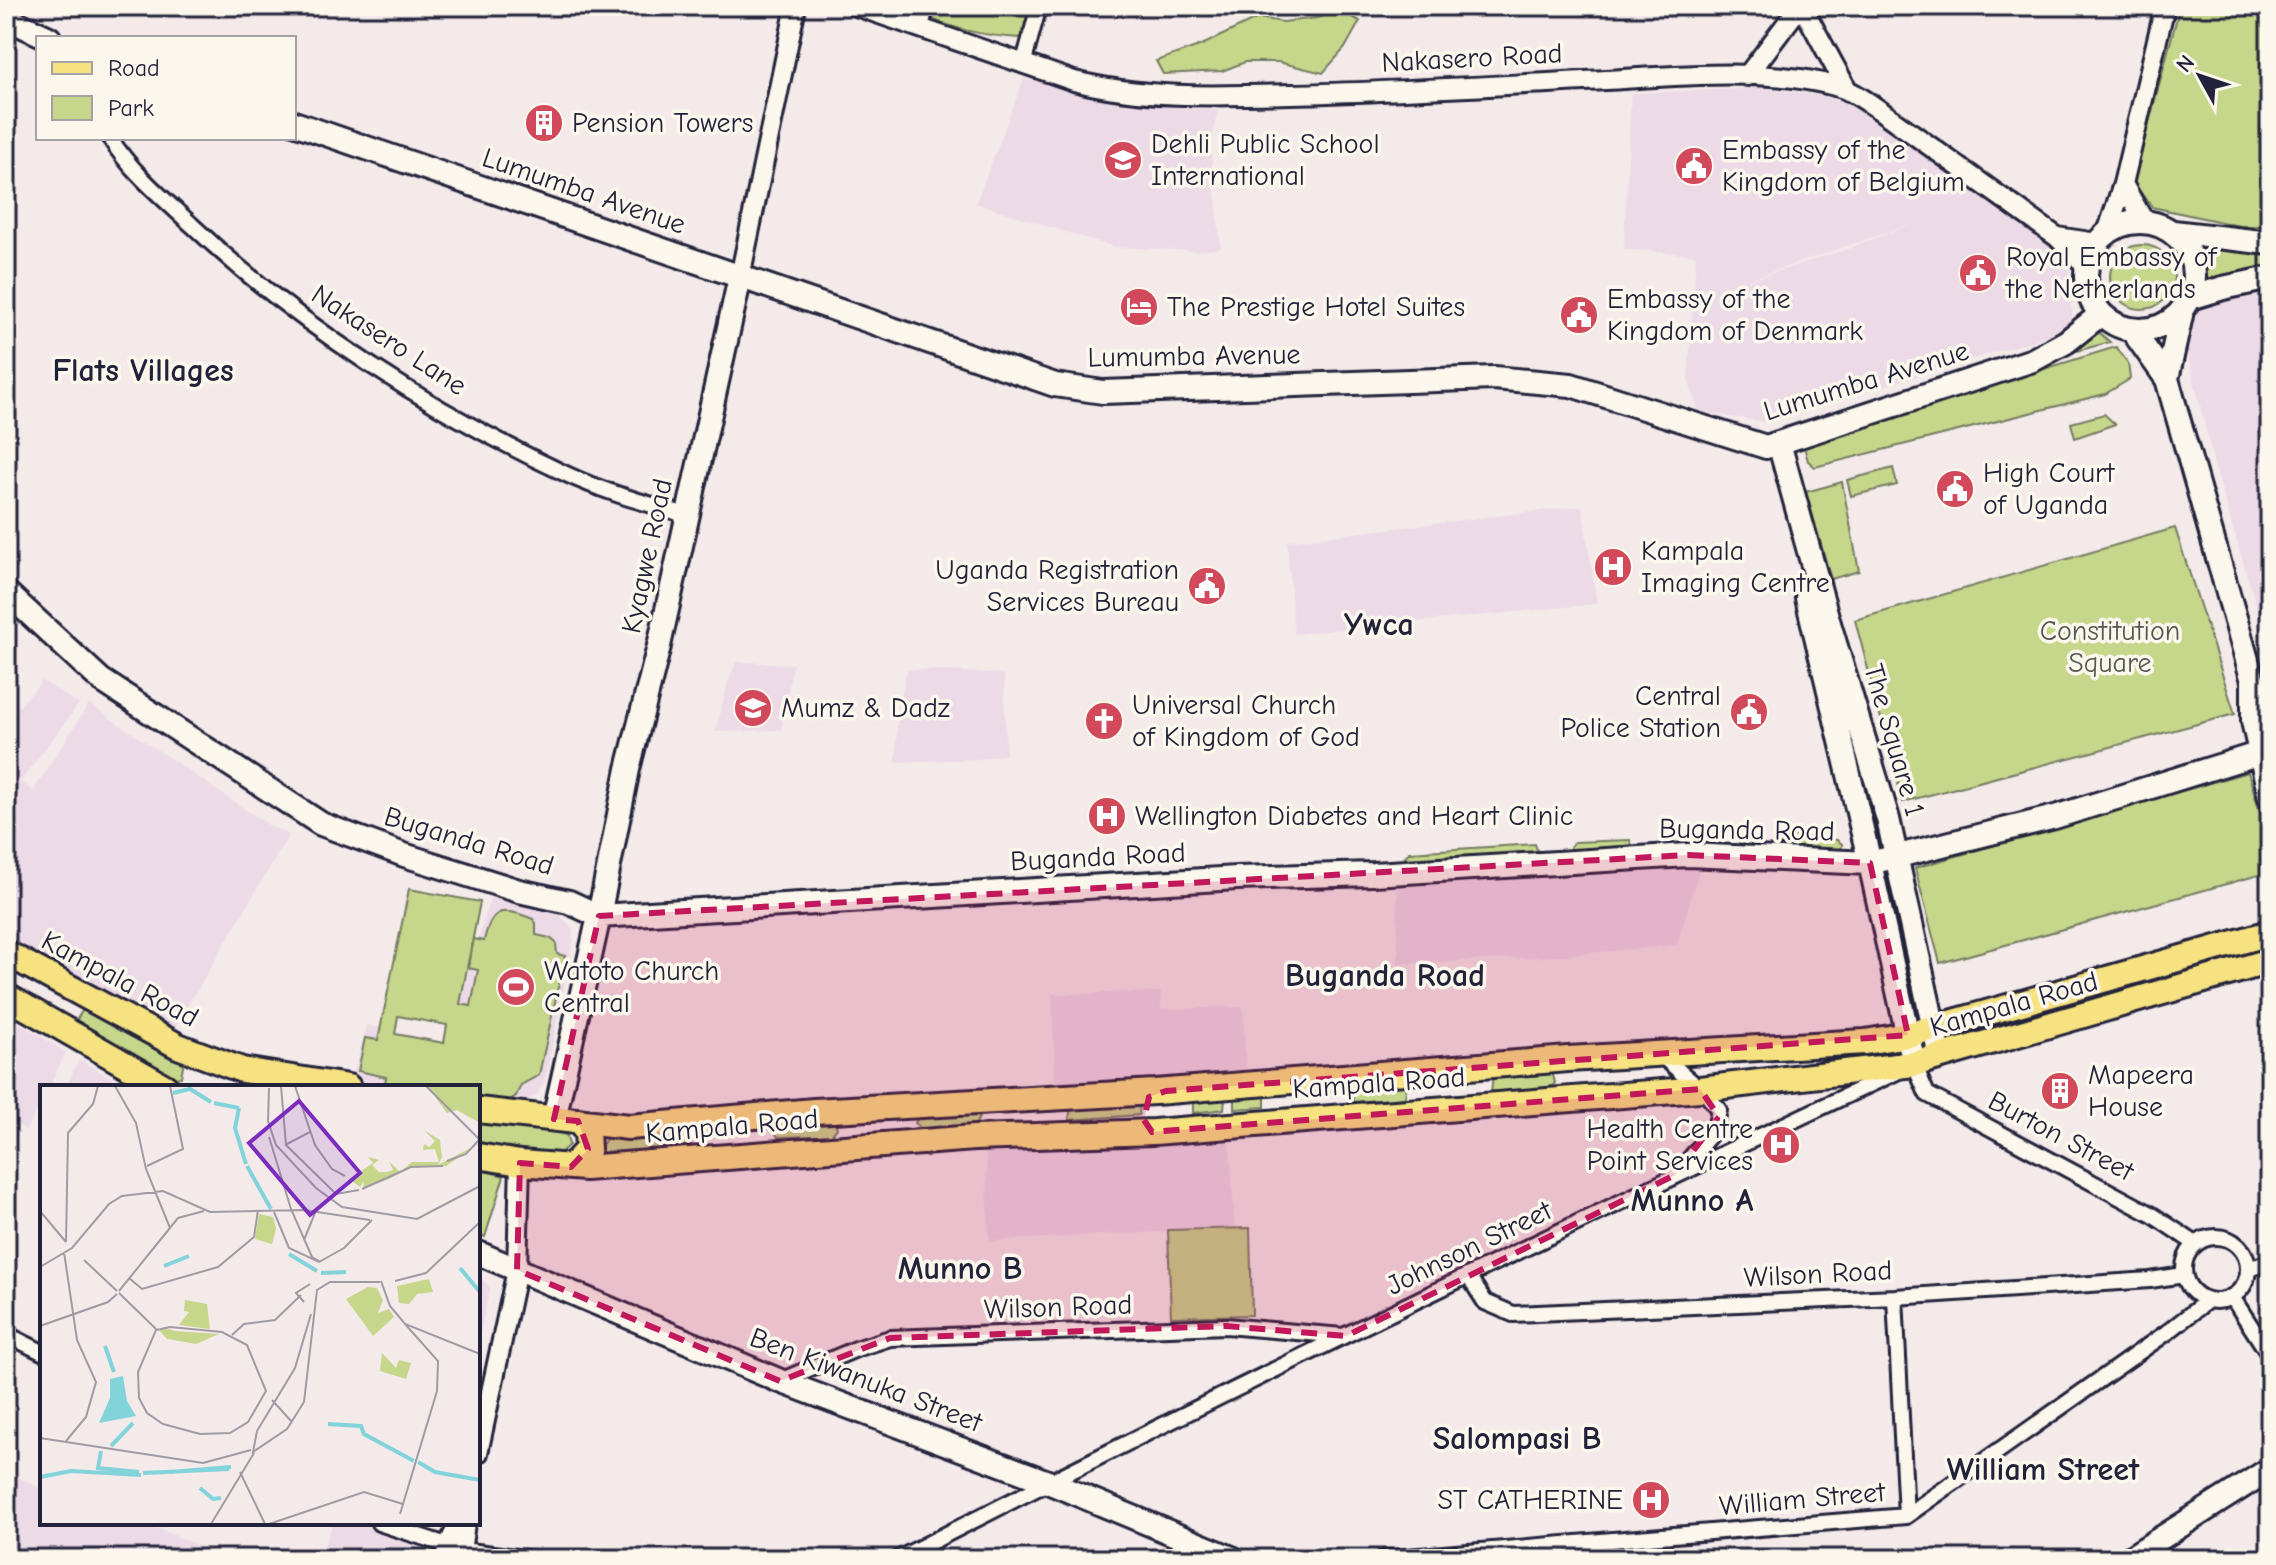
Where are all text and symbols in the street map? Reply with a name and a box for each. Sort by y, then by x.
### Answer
legend [36,36,296,140]
north arrow [2160,36,2240,116]
street label: Nakasero Road [1381,37,1563,79]
text: N [2171,50,2200,78]
text: Road [108,54,160,82]
text: Park [108,94,154,122]
building icon: Pension Towers [523,102,565,144]
place label: Pension Towers [572,107,753,139]
place label: Dehli Public School International [1151,128,1380,192]
place label: Embassy of the Kingdom of Belgium [1722,134,1965,198]
school or university icon: Dehli Public School International [1102,139,1144,181]
street label: Lumumba Avenue [478,141,690,241]
public building icon: Embassy of the Kingdom of Belgium [1673,145,1715,187]
place label: Royal Embassy of the Netherlands [2004,241,2218,305]
public building icon: Royal Embassy of the Netherlands [1957,252,1999,294]
street label: Nakasero Lane [306,278,472,402]
place label: Embassy of the Kingdom of Denmark [1607,283,1863,347]
hotel icon: The Prestige Hotel Suites [1118,286,1160,328]
place label: The Prestige Hotel Suites [1167,291,1465,323]
public building icon: Embassy of the Kingdom of Denmark [1558,294,1600,336]
street label: Lumumba Avenue [1760,335,1972,427]
street label: Lumumba Avenue [1087,338,1301,374]
district label: Flats Villages [52,352,234,389]
place label: High Court of Uganda [1983,457,2115,521]
public building icon: High Court of Uganda [1934,468,1976,510]
street label: Kyagwe Road [615,476,679,636]
place label: Kampala Imaging Centre [1641,535,1830,599]
hospital icon: Kampala Imaging Centre [1592,546,1634,588]
place label: Uganda Registration Services Bureau [935,554,1179,618]
public building icon: Uganda Registration Services Bureau [1186,565,1228,607]
district label: Ywca [1344,606,1414,643]
park label: Constitution Square [2040,615,2180,679]
street label: The Square 1 [1857,660,1931,820]
place label: Central Police Station [1561,680,1721,744]
school or university icon: Mumz & Dadz [732,687,774,729]
place label: Universal Church of Kingdom of God [1132,689,1360,753]
public building icon: Central Police Station [1728,691,1770,733]
place label: Mumz & Dadz [781,692,950,724]
church icon: Universal Church of Kingdom of God [1083,700,1125,742]
hospital icon: Wellington Diabetes and Heart Clinic [1086,795,1128,837]
street label: Buganda Road [380,800,558,882]
place label: Wellington Diabetes and Heart Clinic [1135,800,1573,832]
street label: Buganda Road [1659,812,1835,848]
street label: Buganda Road [1010,836,1186,878]
street label: Kampala Road [36,924,204,1034]
place label: Watoto Church Central [544,955,719,1019]
district label: Buganda Road [1285,957,1485,994]
street label: Kampala Road [1926,965,2102,1043]
sports icon: Watoto Church Central [495,966,537,1008]
place label: Mapeera House [2088,1059,2194,1123]
street label: Kampala Road [1292,1061,1466,1105]
building icon: Mapeera House [2039,1070,2081,1112]
street label: Burton Street [1983,1084,2140,1188]
inset map [40,1085,480,1525]
street label: Kampala Road [644,1103,820,1149]
place label: Health Centre Point Services [1586,1113,1753,1177]
hospital icon: Health Centre Point Services [1760,1124,1802,1166]
district label: Munno A [1631,1182,1754,1219]
street label: Johnson Street [1381,1194,1558,1302]
district label: Munno B [898,1250,1022,1287]
street label: Wilson Road [1743,1254,1893,1294]
street label: Wilson Road [983,1288,1133,1326]
street label: Ben Kiwanuka Street [746,1321,987,1439]
district label: Salompasi B [1433,1420,1601,1457]
district label: William Street [1947,1451,2140,1488]
street label: William Street [1718,1476,1887,1522]
hospital icon: ST CATHERINE [1630,1479,1672,1521]
place label: ST CATHERINE [1437,1484,1623,1516]

